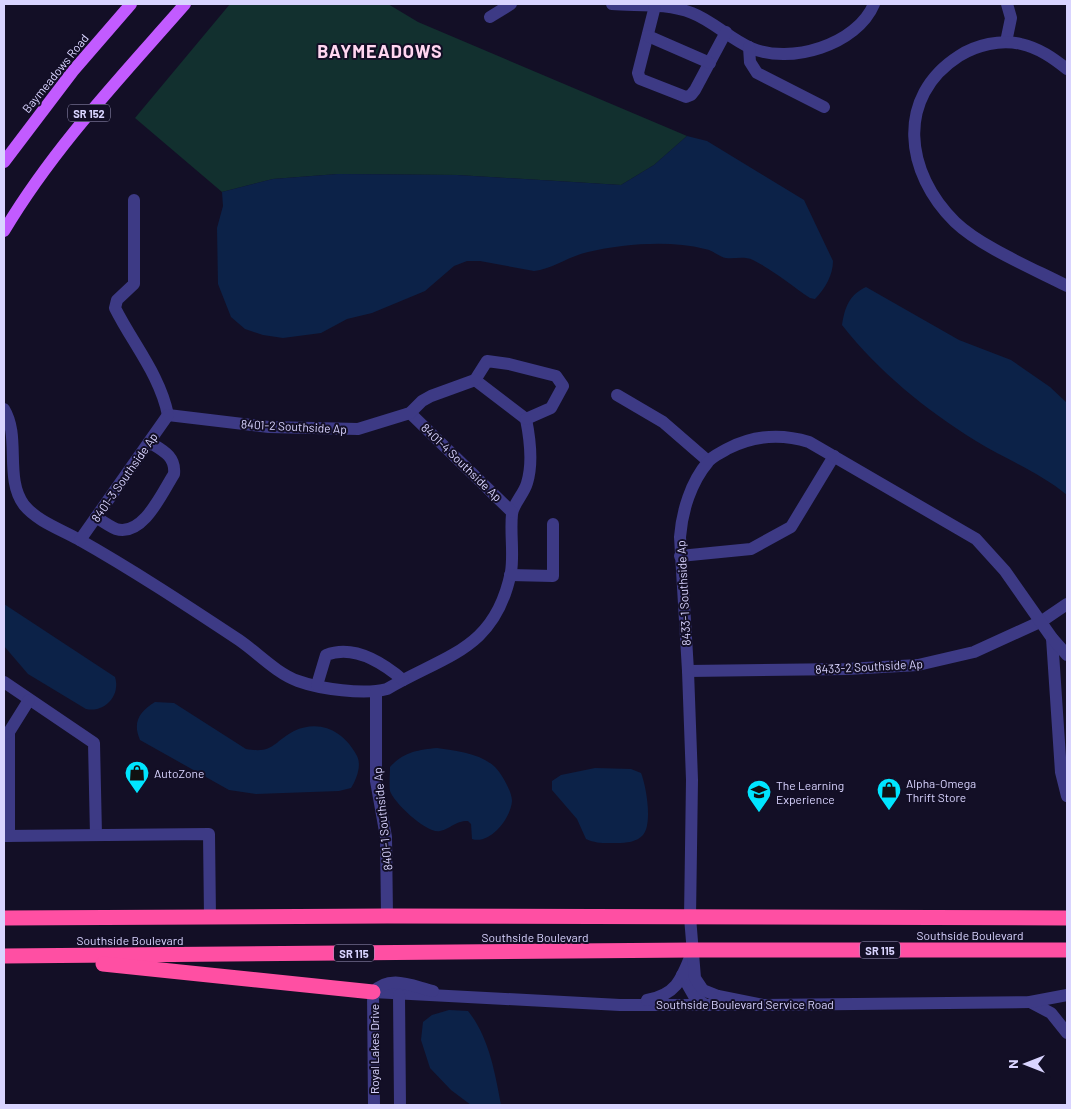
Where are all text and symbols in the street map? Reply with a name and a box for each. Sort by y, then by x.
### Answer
street label: Baymeadows Road [19,31,91,115]
district label: BAYMEADOWS [317,40,443,62]
road number: SR 152 [68,105,110,122]
street label: 8401-2 Southside Ap [241,416,347,436]
street label: 8401-4 Southside Ap [419,420,505,504]
street label: 8401-3 Southside Ap [88,430,160,524]
street label: 8433-1 Southside Ap [673,540,693,646]
street label: 8433-2 Southside Ap [815,656,923,676]
shop icon: AutoZone [124,760,150,794]
place label: AutoZone [154,766,204,780]
street label: 8401-1 Southside Ap [370,767,394,871]
place label: Alpha-Omega Thrift Store [906,776,976,804]
shop icon: Alpha-Omega Thrift Store [876,777,902,811]
place label: The Learning Experience [776,778,844,806]
school or university icon: The Learning Experience [746,779,772,813]
street label: Southside Boulevard [916,928,1024,942]
street label: Southside Boulevard [481,930,589,944]
street label: Southside Boulevard [76,933,184,947]
road number: SR 115 [860,942,900,958]
road number: SR 115 [334,944,374,961]
street label: Southside Boulevard Service Road [656,997,834,1011]
street label: Royal Lakes Drive [367,1004,381,1094]
north arrow [1001,1039,1051,1089]
text: N [1004,1059,1021,1069]

